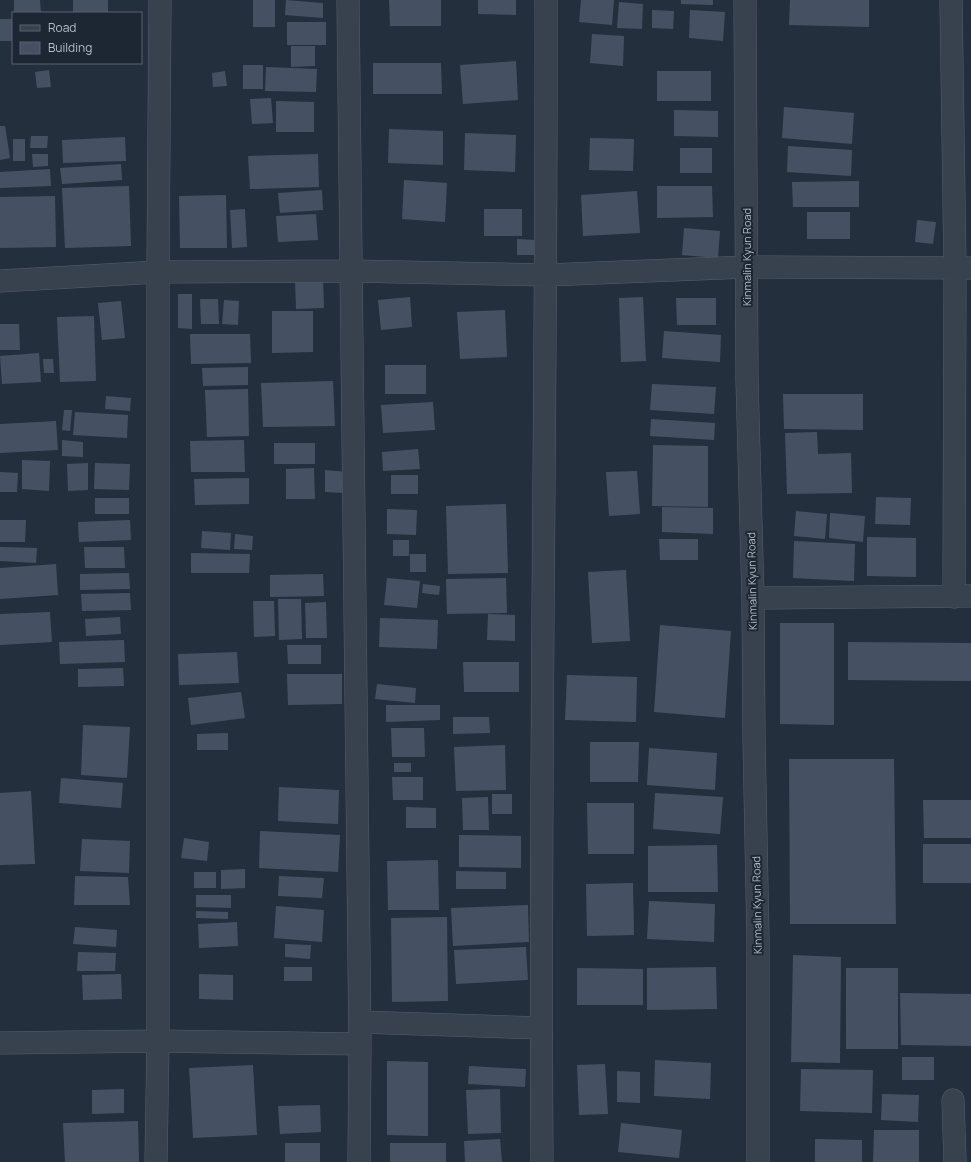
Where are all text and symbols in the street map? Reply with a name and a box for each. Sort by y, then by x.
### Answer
legend [12,12,142,64]
text: Road [48,19,76,36]
text: Building [48,39,92,56]
street label: Kinmalin Kyun Road [739,208,754,306]
street label: Kinmalin Kyun Road [743,532,760,630]
street label: Kinmalin Kyun Road [748,856,765,954]

